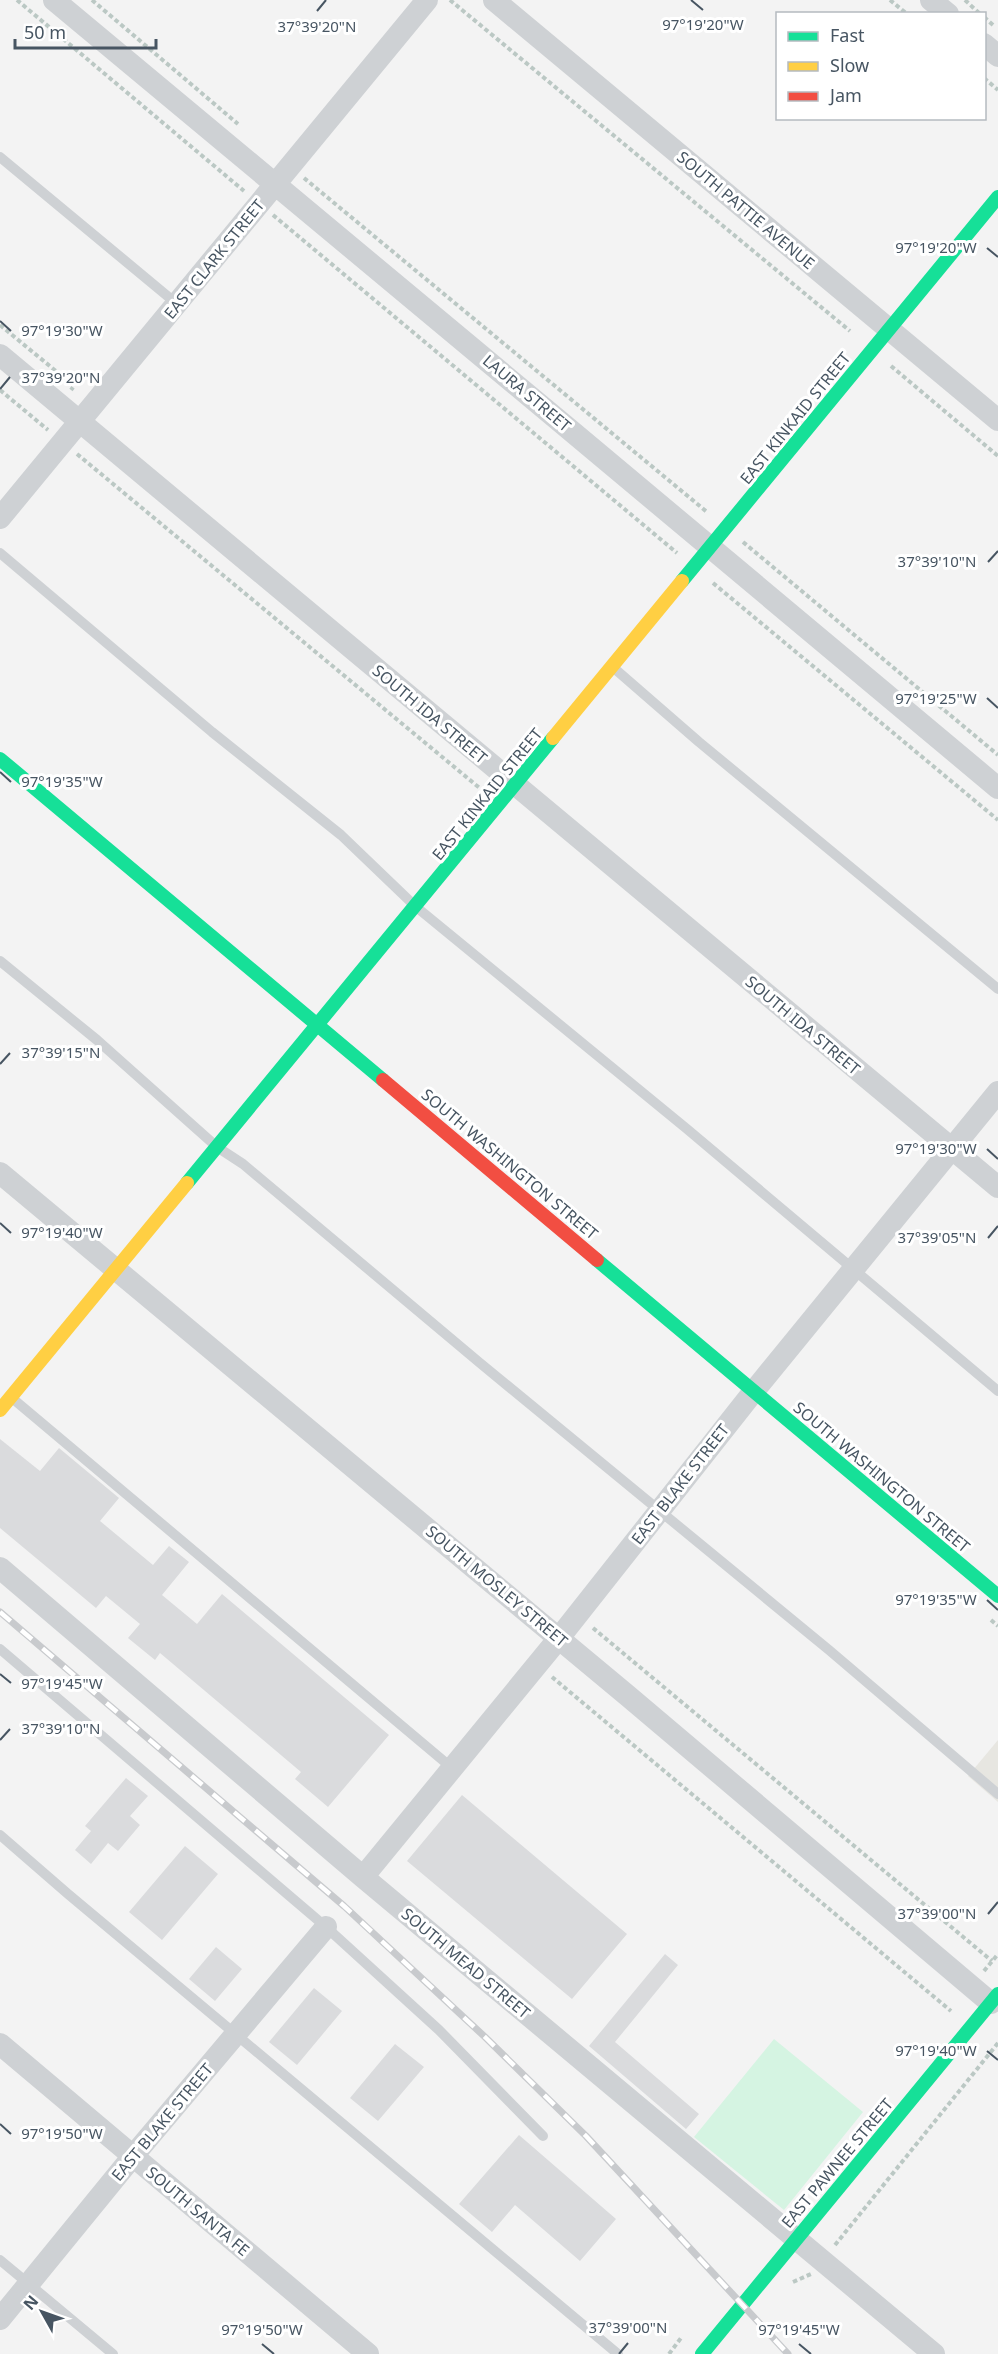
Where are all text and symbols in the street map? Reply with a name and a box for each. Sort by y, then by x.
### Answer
scale bar [15,12,156,50]
legend [776,12,986,120]
text: 97°19'20"W [662,14,744,34]
text: 37°39'20"N [278,16,356,36]
text: 50 m [24,20,66,44]
text: Fast [830,23,865,47]
text: Slow [830,53,869,77]
text: Jam [828,83,862,107]
street label: SOUTH PATTIE AVENUE [673,146,819,274]
street label: EAST CLARK STREET [159,194,269,323]
text: 97°19'20"W [895,237,977,257]
text: 97°19'30"W [21,320,103,340]
street label: EAST KINKAID STREET [735,347,855,489]
street label: LAURA STREET [478,350,576,437]
text: 37°39'20"N [22,367,100,387]
text: 37°39'10"N [898,551,976,571]
street label: SOUTH IDA STREET [368,659,492,769]
text: 97°19'25"W [895,688,977,708]
street label: EAST KINKAID STREET [427,723,547,865]
text: 97°19'35"W [21,771,103,791]
street label: SOUTH IDA STREET [741,970,865,1080]
text: 37°39'15"N [22,1042,100,1062]
street label: SOUTH WASHINGTON STREET [417,1084,603,1244]
text: 97°19'30"W [895,1138,977,1158]
text: 97°19'40"W [21,1222,103,1242]
text: 37°39'05"N [898,1227,976,1247]
street label: SOUTH WASHINGTON STREET [789,1397,975,1557]
street label: EAST BLAKE STREET [626,1419,734,1549]
street label: SOUTH MOSLEY STREET [422,1520,573,1652]
text: 97°19'35"W [895,1589,977,1609]
text: 97°19'45"W [21,1673,103,1693]
text: 37°39'10"N [22,1718,100,1738]
street label: SOUTH MEAD STREET [397,1903,535,2023]
text: 37°39'00"N [898,1903,976,1923]
text: 97°19'40"W [895,2040,977,2060]
street label: EAST BLAKE STREET [106,2058,218,2185]
street label: EAST PAWNEE STREET [776,2094,898,2232]
text: 97°19'50"W [21,2123,103,2143]
street label: SOUTH SANTA FE [142,2161,254,2261]
north arrow [12,2282,72,2342]
text: N [18,2290,43,2314]
text: 37°39'00"N [589,2317,667,2337]
text: 97°19'50"W [221,2319,303,2339]
text: 97°19'45"W [758,2319,840,2339]

